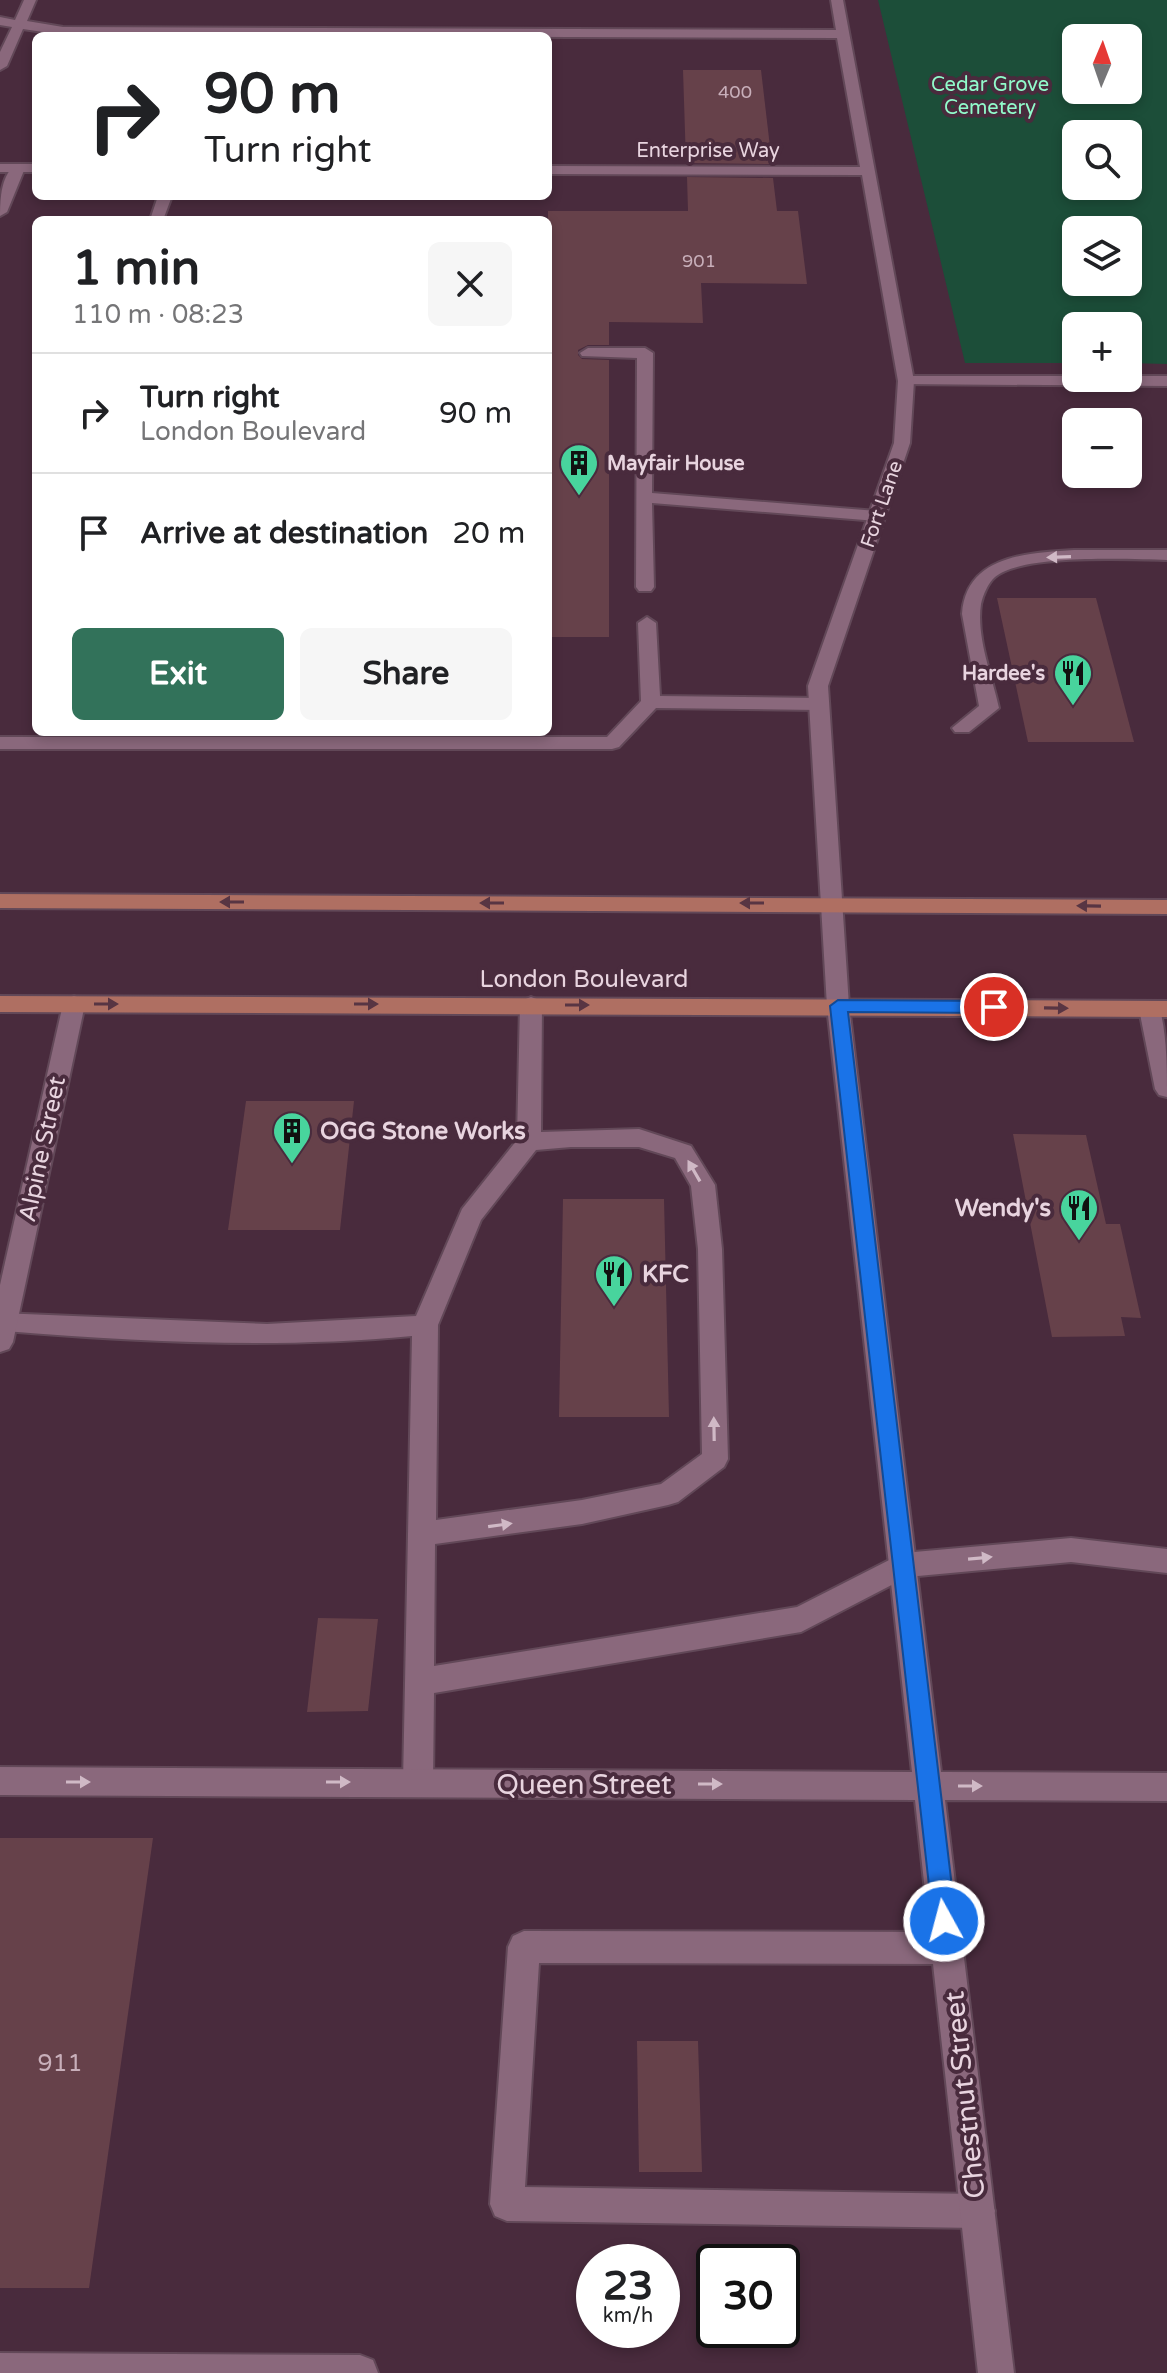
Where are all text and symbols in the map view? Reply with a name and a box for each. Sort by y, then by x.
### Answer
north arrow [1062,24,1142,104]
map controls [1062,24,1142,488]
text: 90 m [204,61,340,128]
icon: right [72,64,176,168]
park label: Cedar Grove Cemetery [931,73,1049,120]
house number: 400 [718,81,752,103]
button: search [1062,120,1142,200]
text: Turn right [204,129,371,172]
street label: Enterprise Way [636,139,780,163]
button: layers [1062,216,1142,296]
text: 1 min [72,240,200,298]
button: close [428,242,512,326]
house number: 901 [682,250,716,272]
text: 110 m · 08:23 [72,299,244,330]
button: + [1062,312,1142,392]
text: Turn right [140,379,280,416]
icon: right [72,391,116,435]
text: 90 m [439,395,512,432]
button: − [1062,408,1142,488]
text: London Boulevard [140,416,366,447]
building icon: Mayfair House [558,442,600,497]
place label: Mayfair House [607,452,745,476]
street label: Fort Lane [856,458,908,551]
icon: arrive [72,511,116,555]
text: Arrive at destination [140,515,428,552]
text: 20 m [452,515,525,552]
one-way arrow [1046,551,1071,564]
button: Exit [72,628,284,720]
button: Share [300,628,512,720]
restaurant icon: Hardee's [1052,652,1094,707]
place label: Hardee's [962,662,1045,686]
one-way arrow [219,896,244,908]
one-way arrow [479,897,504,909]
one-way arrow [739,897,764,909]
one-way arrow [1076,900,1101,912]
street label: London Boulevard [480,965,688,994]
pin [960,973,1028,1041]
icon: arrive [972,985,1016,1029]
one-way arrow [94,998,119,1010]
one-way arrow [354,998,379,1010]
one-way arrow [565,999,590,1011]
one-way arrow [1044,1002,1069,1014]
street label: Alpine Street [13,1074,72,1224]
building icon: OGG Stone Works [271,1110,313,1165]
place label: OGG Stone Works [320,1117,526,1146]
one-way arrow [688,1160,702,1182]
restaurant icon: Wendy's [1058,1187,1100,1242]
place label: Wendy's [955,1194,1051,1223]
restaurant icon: KFC [593,1253,635,1308]
place label: KFC [642,1260,689,1289]
one-way arrow [708,1416,720,1441]
one-way arrow [488,1518,513,1531]
one-way arrow [968,1551,993,1564]
street label: Queen Street [496,1768,672,1802]
one-way arrow [66,1775,91,1788]
one-way arrow [326,1776,351,1788]
one-way arrow [698,1778,723,1790]
one-way arrow [958,1780,983,1792]
position arrow [902,1879,986,1963]
street label: Chestnut Street [937,1989,993,2200]
house number: 911 [37,2049,83,2078]
speed limit sign: 30 [696,2244,800,2348]
text: 23 [603,2262,653,2310]
text: km/h [603,2304,653,2328]

